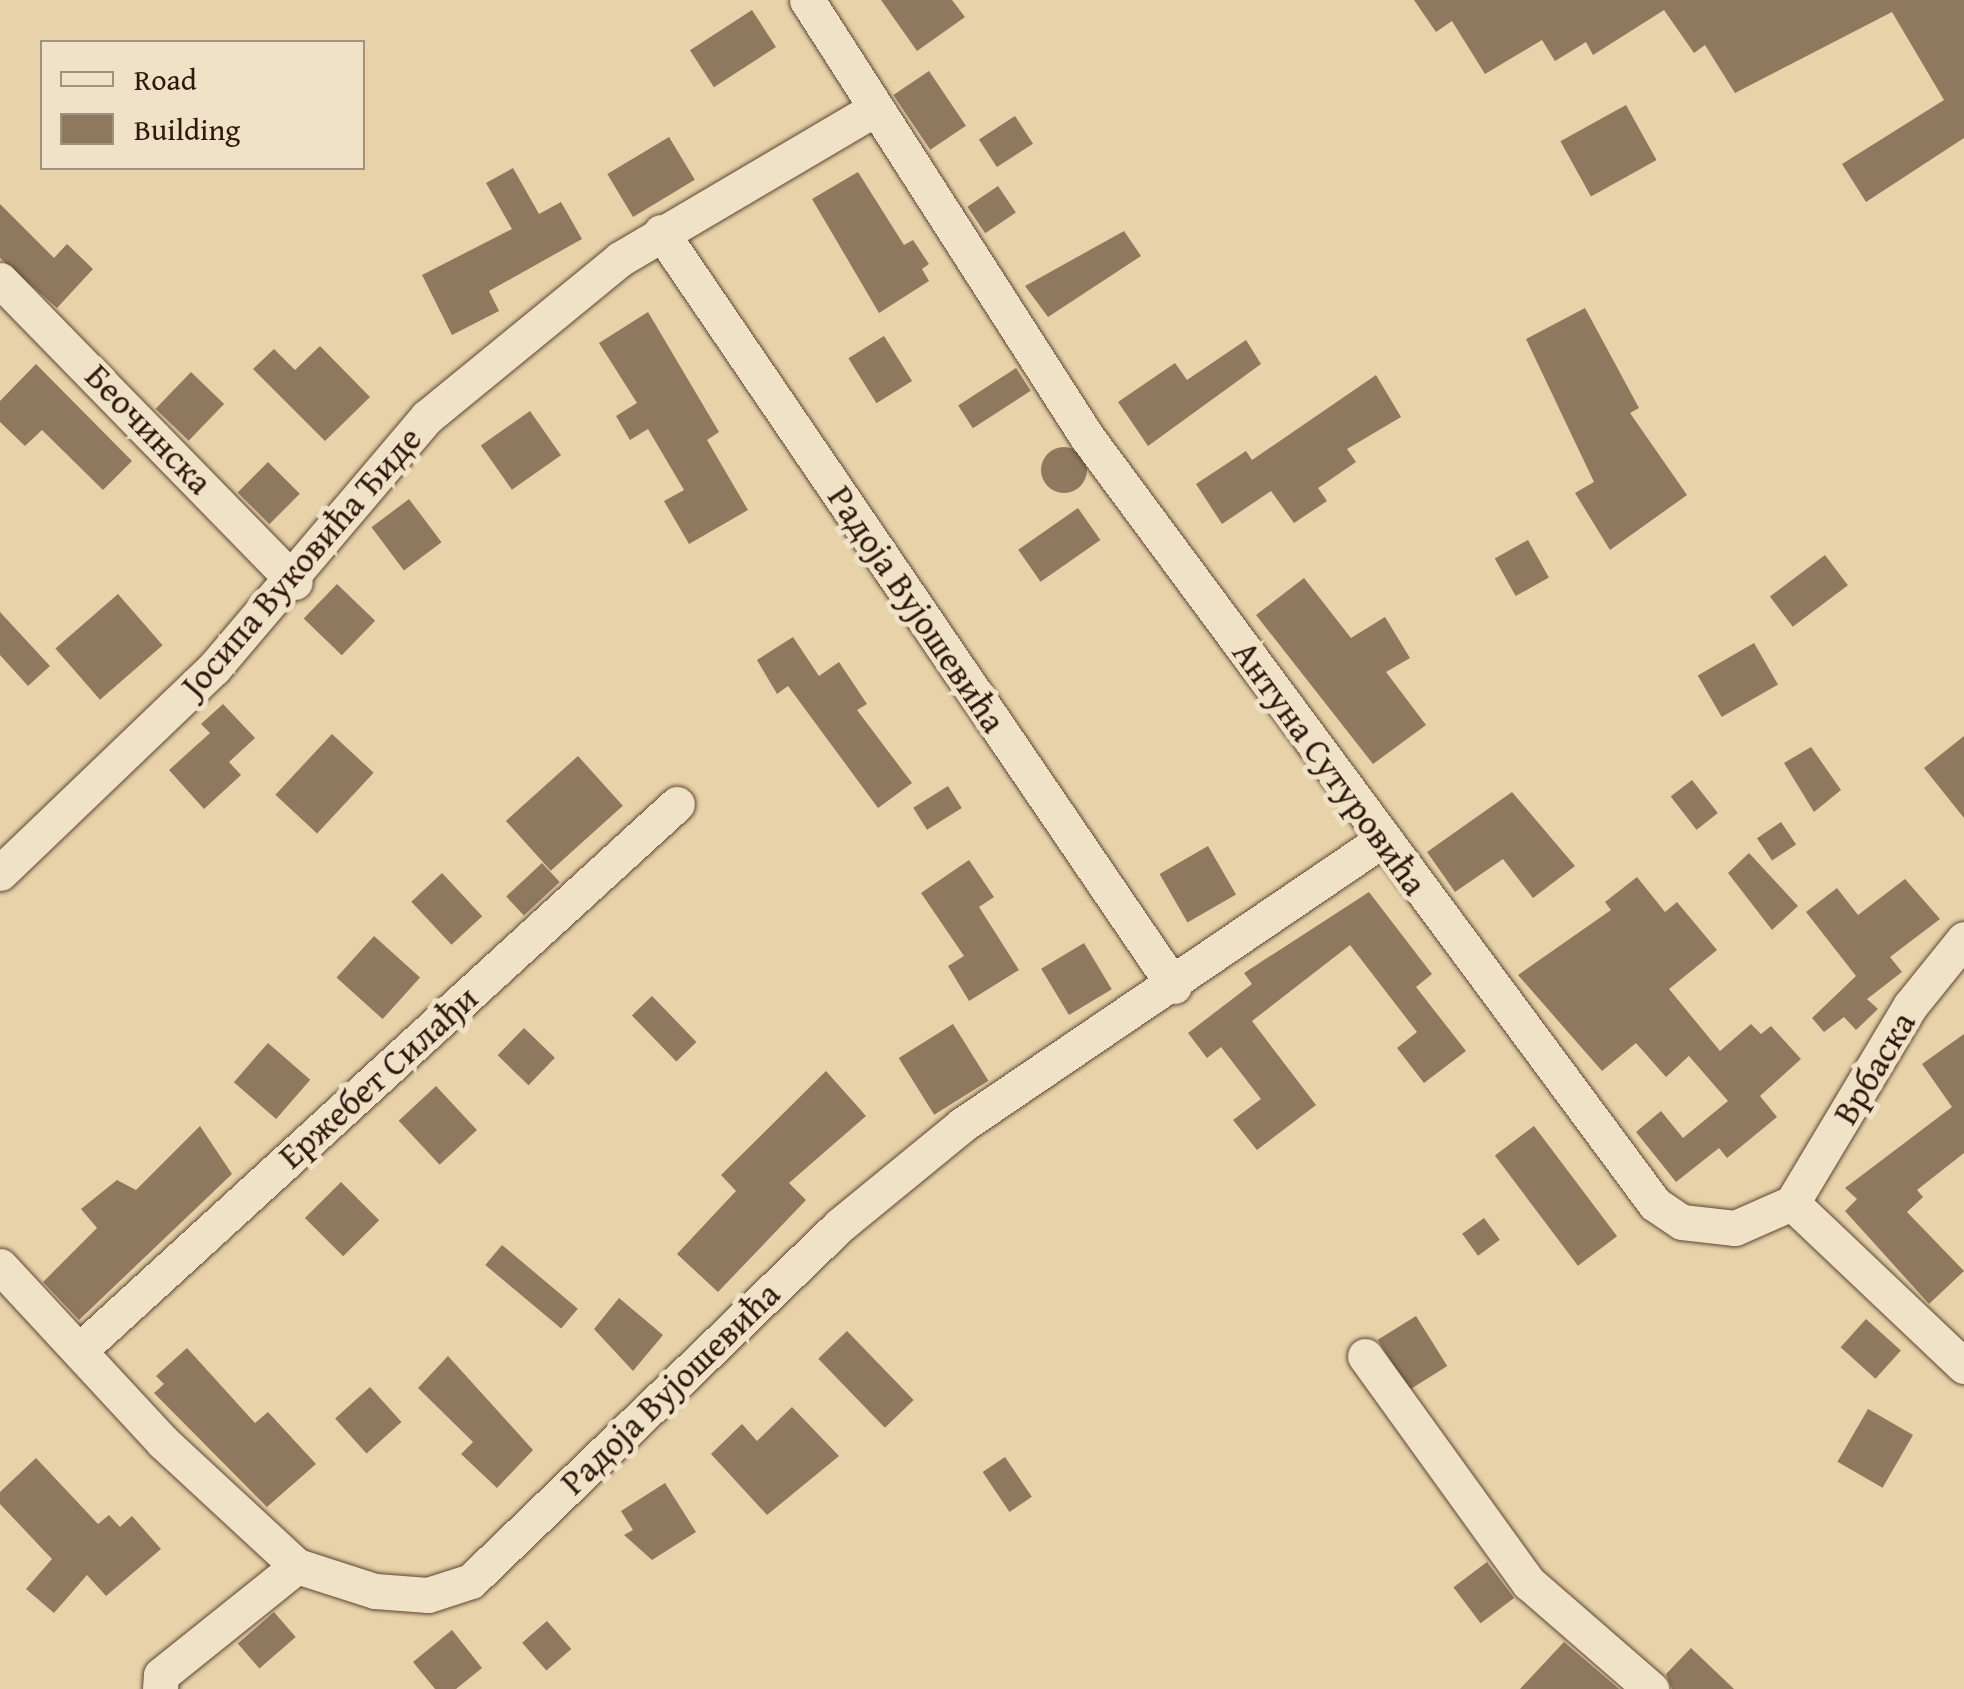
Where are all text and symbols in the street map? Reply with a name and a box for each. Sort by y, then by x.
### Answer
legend [40,40,365,170]
text: Road [134,57,197,101]
text: Building [134,107,240,151]
street label: Беочинска [77,355,221,503]
street label: Јосипа Вуковића Ђиде [172,418,430,706]
street label: Радоја Вујошевића [819,478,1015,740]
street label: Антуна Сутуровића [1224,633,1436,903]
street label: Ержебет Силађи [270,977,486,1177]
street label: Врбаска [1824,1004,1924,1132]
street label: Радоја Вујошевића [552,1273,788,1503]

